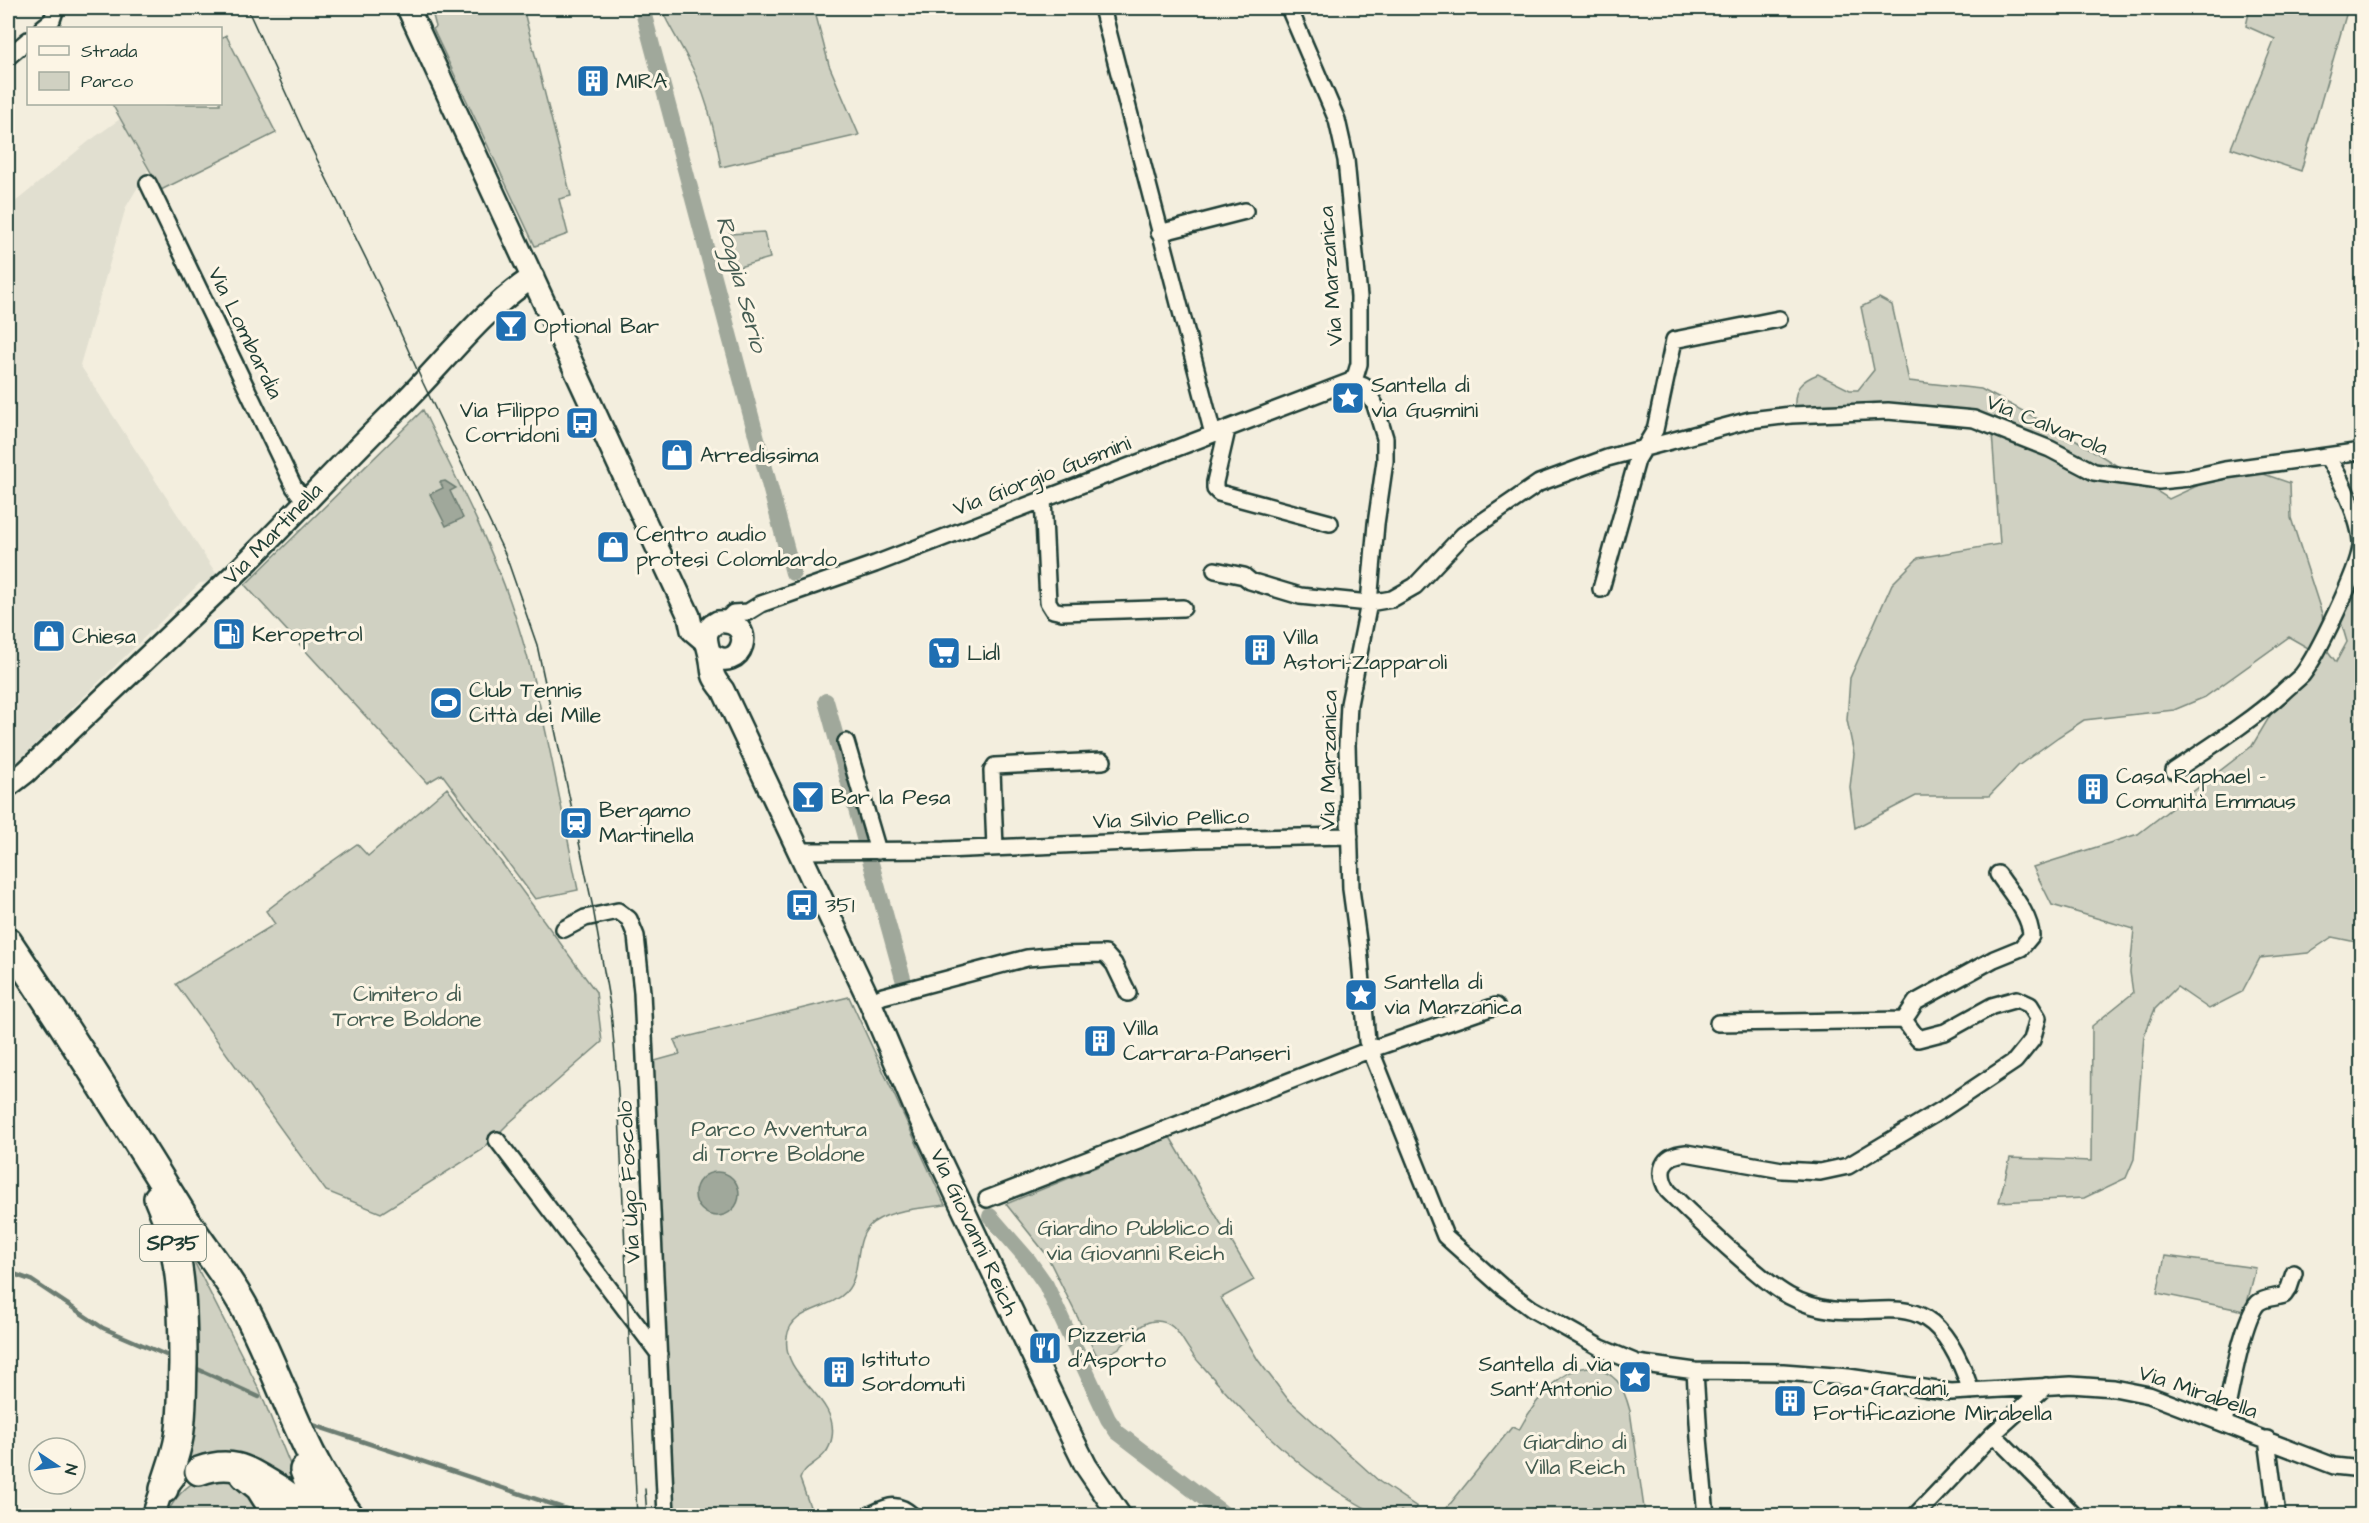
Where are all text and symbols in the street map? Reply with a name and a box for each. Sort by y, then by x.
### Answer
legend [27,27,222,105]
text: Strada [81,39,137,64]
building icon: MIRA [575,63,611,99]
place label: MIRA [616,66,667,97]
text: Parco [81,69,133,94]
street label: Via Marzanica [1311,205,1351,347]
water label: Roggia Serio [706,212,776,358]
street label: Via Lombardia [200,262,290,404]
bar icon: Optional Bar [493,308,529,344]
place label: Optional Bar [534,311,659,342]
place label: Santella di via Gusmini [1371,370,1478,426]
place icon: Santella di via Gusmini [1330,380,1366,416]
street label: Via Calvarola [1981,386,2113,464]
place label: Via Filippo Corridoni [460,395,560,451]
bus stop icon: Via Filippo Corridoni [564,405,600,441]
street label: Via Giorgio Gusmini [949,428,1136,525]
shop icon: Arredissima [659,437,695,473]
place label: Arredissima [700,440,819,471]
street label: Via Martinella [216,476,330,592]
place label: Centro audio protesi Colombardo [636,519,838,575]
shop icon: Centro audio protesi Colombardo [595,529,631,565]
fuel station icon: Keropetrol [211,616,247,652]
shop icon: Chiesa [31,618,67,654]
place label: Keropetrol [252,619,363,650]
place label: Chiesa [72,621,136,652]
place label: Villa Astori-Zapparoli [1283,622,1447,678]
building icon: Villa Astori-Zapparoli [1242,632,1278,668]
supermarket icon: Lidl [926,635,962,671]
place label: Lidl [967,638,1000,669]
place label: Club Tennis Città dei Mille [469,675,601,731]
sports icon: Club Tennis Città dei Mille [428,685,464,721]
street label: Via Marzanica [1312,690,1346,830]
place label: Casa Raphael - Comunità Emmaus [2116,761,2296,817]
building icon: Casa Raphael - Comunità Emmaus [2075,771,2111,807]
bar icon: Bar la Pesa [790,779,826,815]
place label: Bar la Pesa [831,782,950,813]
place label: Bergamo Martinella [599,795,694,851]
street label: Via Silvio Pellico [1092,801,1250,837]
station icon: Bergamo Martinella [558,805,594,841]
bus stop icon: 351 [784,887,820,923]
place label: 351 [825,890,855,921]
place label: Santella di via Marzanica [1384,967,1522,1023]
place icon: Santella di via Marzanica [1343,977,1379,1013]
park label: Cimitero di Torre Boldone [332,979,482,1035]
place label: Villa Carrara-Panseri [1123,1013,1290,1069]
building icon: Villa Carrara-Panseri [1082,1023,1118,1059]
street label: Via Ugo Foscolo [609,1099,650,1264]
park label: Parco Avventura di Torre Boldone [691,1114,867,1170]
street label: Via Giovanni Reich [922,1144,1026,1320]
park label: Giardino Pubblico di via Giovanni Reich [1037,1213,1233,1269]
road number: SP35 [140,1225,206,1261]
place label: Pizzeria d'Asporto [1068,1320,1167,1376]
restaurant icon: Pizzeria d'Asporto [1027,1330,1063,1366]
place label: Istituto Sordomuti [862,1344,965,1400]
place label: Santella di via Sant'Antonio [1479,1349,1613,1405]
building icon: Istituto Sordomuti [821,1354,857,1390]
street label: Via Mirabella [2134,1357,2262,1427]
place icon: Santella di via Sant'Antonio [1617,1359,1653,1395]
place label: Casa Gardani, Fortificazione Mirabella [1813,1373,2052,1429]
building icon: Casa Gardani, Fortificazione Mirabella [1772,1383,1808,1419]
park label: Giardino di Villa Reich [1523,1427,1627,1483]
north arrow [27,1436,87,1496]
text: N [59,1462,82,1477]

